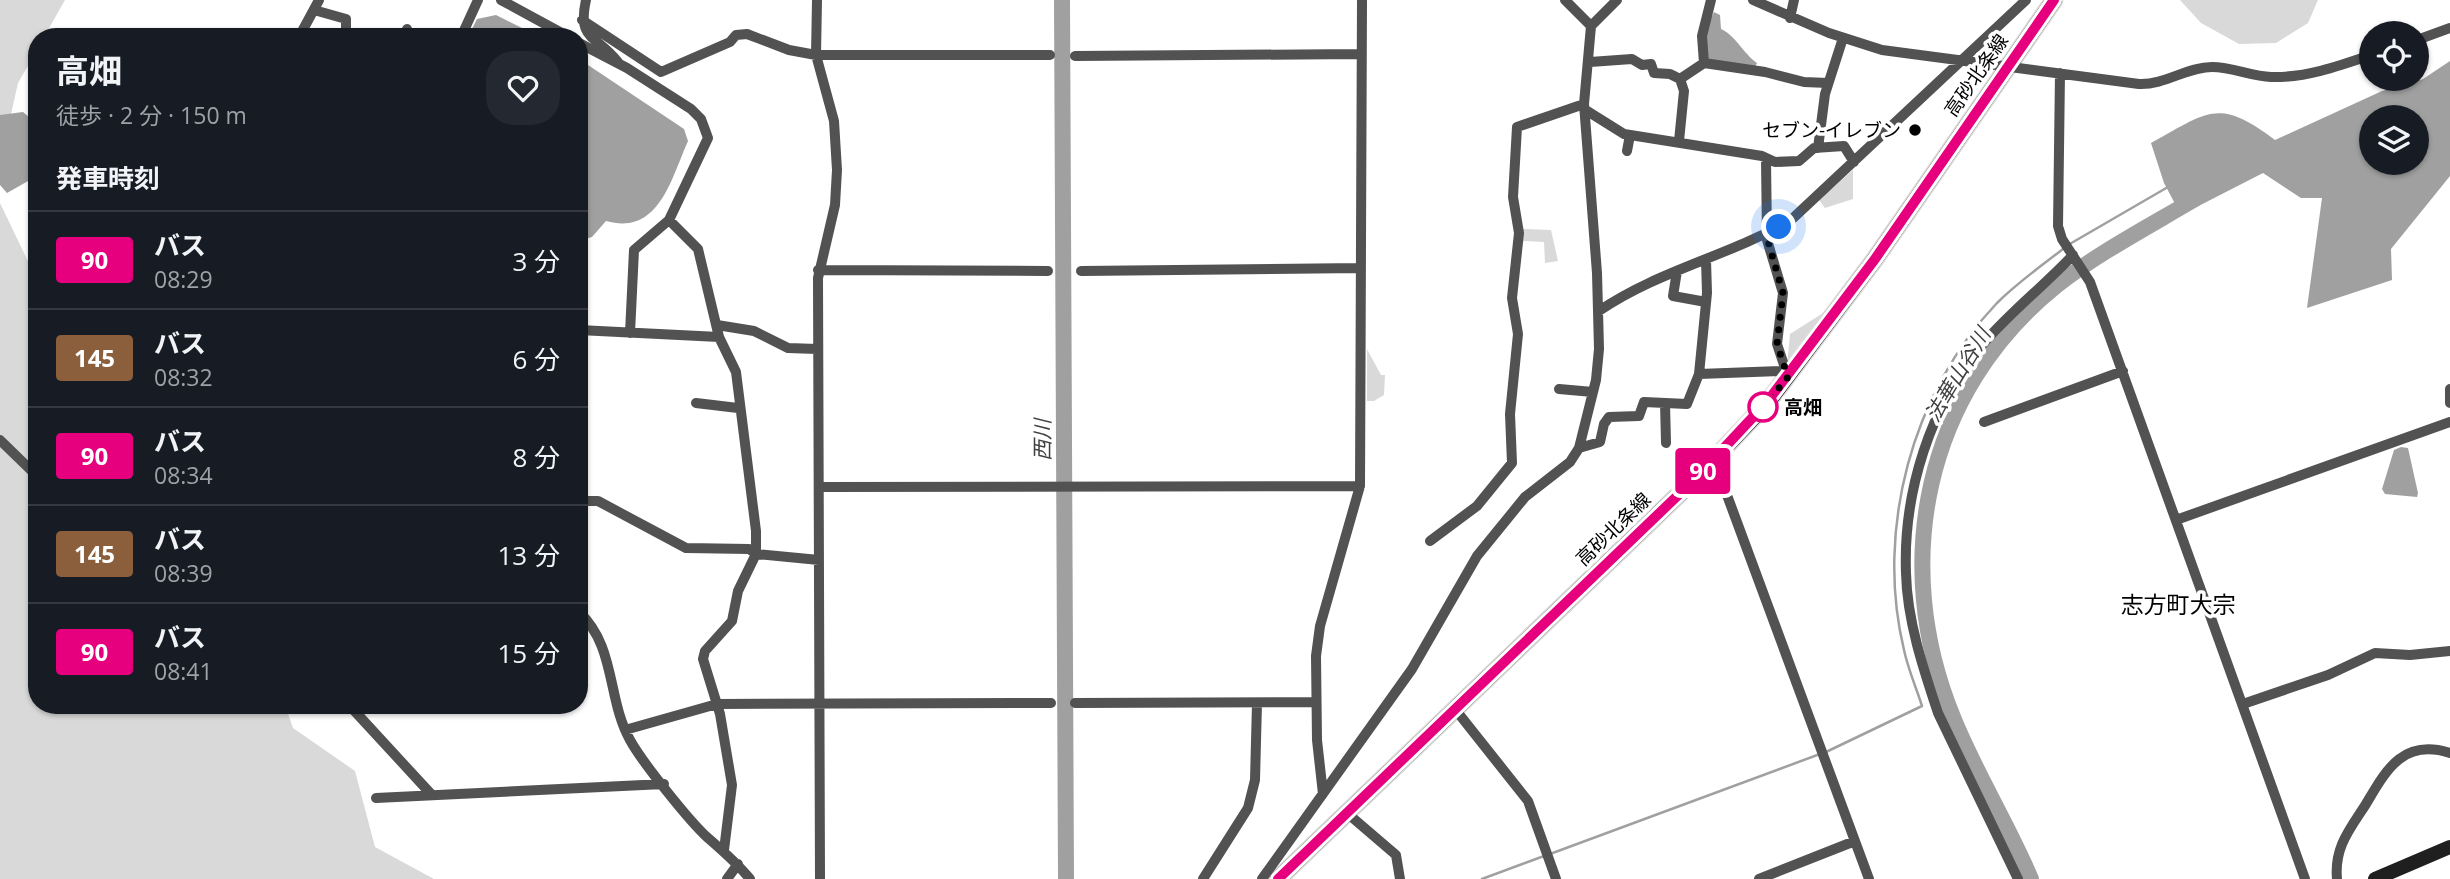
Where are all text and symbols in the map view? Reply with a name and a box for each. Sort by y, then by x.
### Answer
map controls [2359,21,2429,175]
button: locate [2359,21,2429,91]
street label: 高砂北条線 [1938,29,2014,121]
text: 高畑 [56,48,122,93]
button: heart [486,51,560,125]
text: 徒歩 · 2 分 · 150 m [56,99,247,131]
button: layers [2359,105,2429,175]
place label: セブン-イレブン [1762,117,1901,143]
marker: セブン-イレブン [1907,122,1923,138]
text: 発車時刻 [56,160,160,196]
your location [1761,209,1796,244]
text: バス [154,227,206,263]
text: 90 [81,243,108,276]
text: 3 分 [512,243,560,279]
text: 08:29 [154,263,213,295]
water label: 法華山谷川 [1918,321,1997,427]
text: バス [154,325,206,361]
text: 145 [74,341,115,374]
text: 6 分 [512,341,560,377]
text: 08:32 [154,361,213,393]
marker: 高畑 [1748,392,1778,422]
place label: 高畑 [1784,394,1822,420]
water label: 西川 [1028,417,1056,461]
text: バス [154,423,206,459]
text: 90 [81,439,108,472]
text: 8 分 [512,439,560,475]
line badge: 90 [1672,448,1734,494]
text: 90 [1689,454,1717,487]
text: 08:34 [154,459,213,491]
street label: 高砂北条線 [1570,487,1656,571]
text: バス [154,521,206,557]
text: 145 [74,537,115,570]
text: 13 分 [498,537,560,573]
text: 08:39 [154,557,213,589]
district label: 志方町大宗 [2121,588,2236,620]
text: バス [154,619,206,655]
text: 90 [81,635,108,668]
text: 15 分 [498,635,560,671]
text: 08:41 [154,655,213,687]

